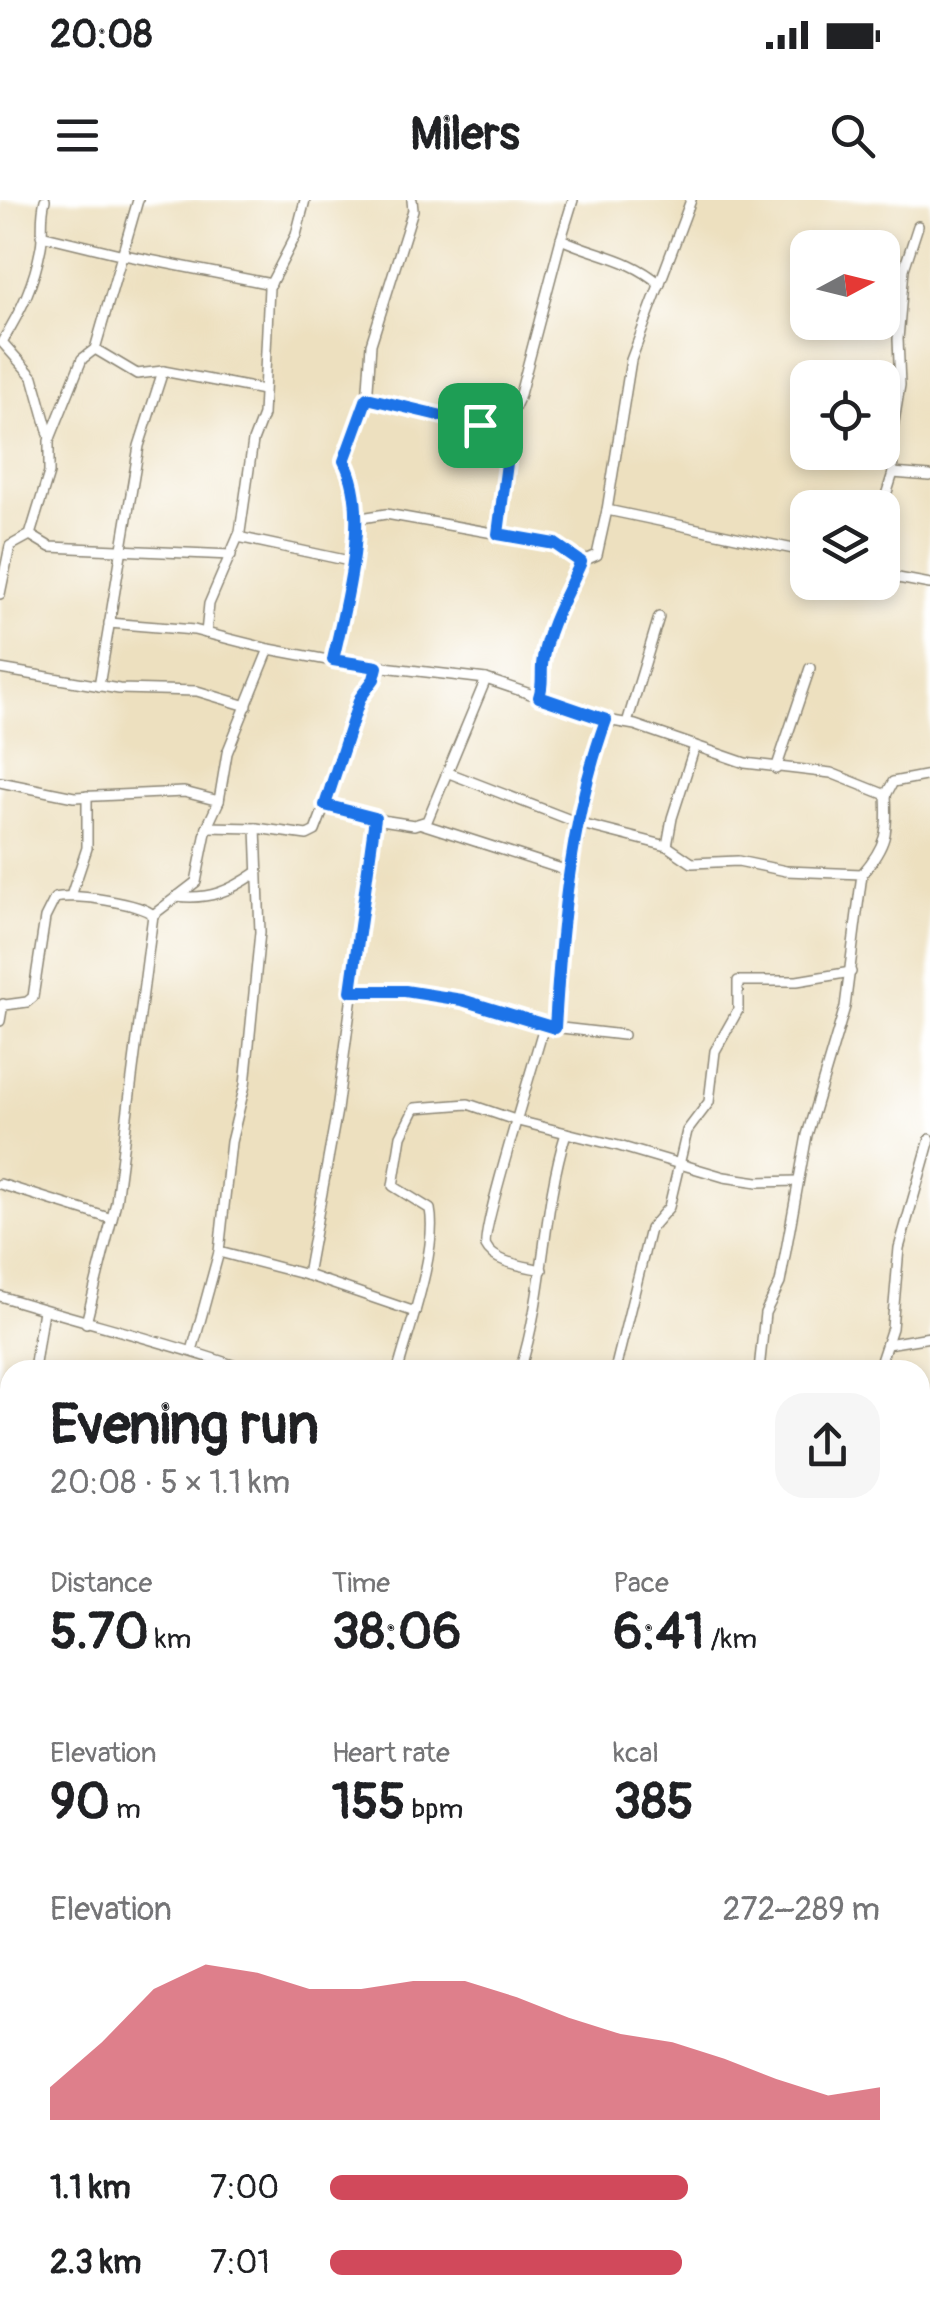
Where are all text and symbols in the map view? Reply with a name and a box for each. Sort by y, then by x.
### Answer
text: 20:08 [50,11,152,59]
text: Milers [410,107,520,163]
icon: menu [50,108,105,163]
icon: search [825,108,880,163]
north arrow [790,230,900,340]
map controls [790,230,900,600]
button: locate [790,360,900,470]
pin [438,383,523,468]
icon: arrive [453,398,508,453]
button: layers [790,490,900,600]
text: Evening run [50,1391,319,1460]
button: share [775,1393,880,1498]
text: 20:08 · 5 × 1.1 km [50,1463,290,1503]
text: Distance [50,1566,152,1601]
text: Time [332,1566,390,1601]
text: Pace [613,1566,669,1601]
text: 5.70 [50,1601,149,1664]
text: 38:06 [332,1601,461,1664]
text: 6:41 [613,1601,704,1664]
text: km [149,1622,191,1657]
text: /km [704,1622,757,1657]
text: Elevation [50,1736,157,1771]
text: Heart rate [332,1736,450,1771]
text: kcal [613,1736,659,1771]
text: 90 [50,1771,110,1834]
text: 155 [332,1771,405,1834]
text: 385 [613,1771,694,1834]
text: m [110,1792,141,1827]
text: bpm [405,1792,463,1827]
text: Elevation [50,1890,172,1930]
text: 272–289 m [723,1890,880,1930]
text: 1.1 km [50,2168,131,2208]
text: 7:00 [210,2168,279,2208]
text: 2.3 km [50,2243,141,2283]
text: 7:01 [210,2243,270,2283]

